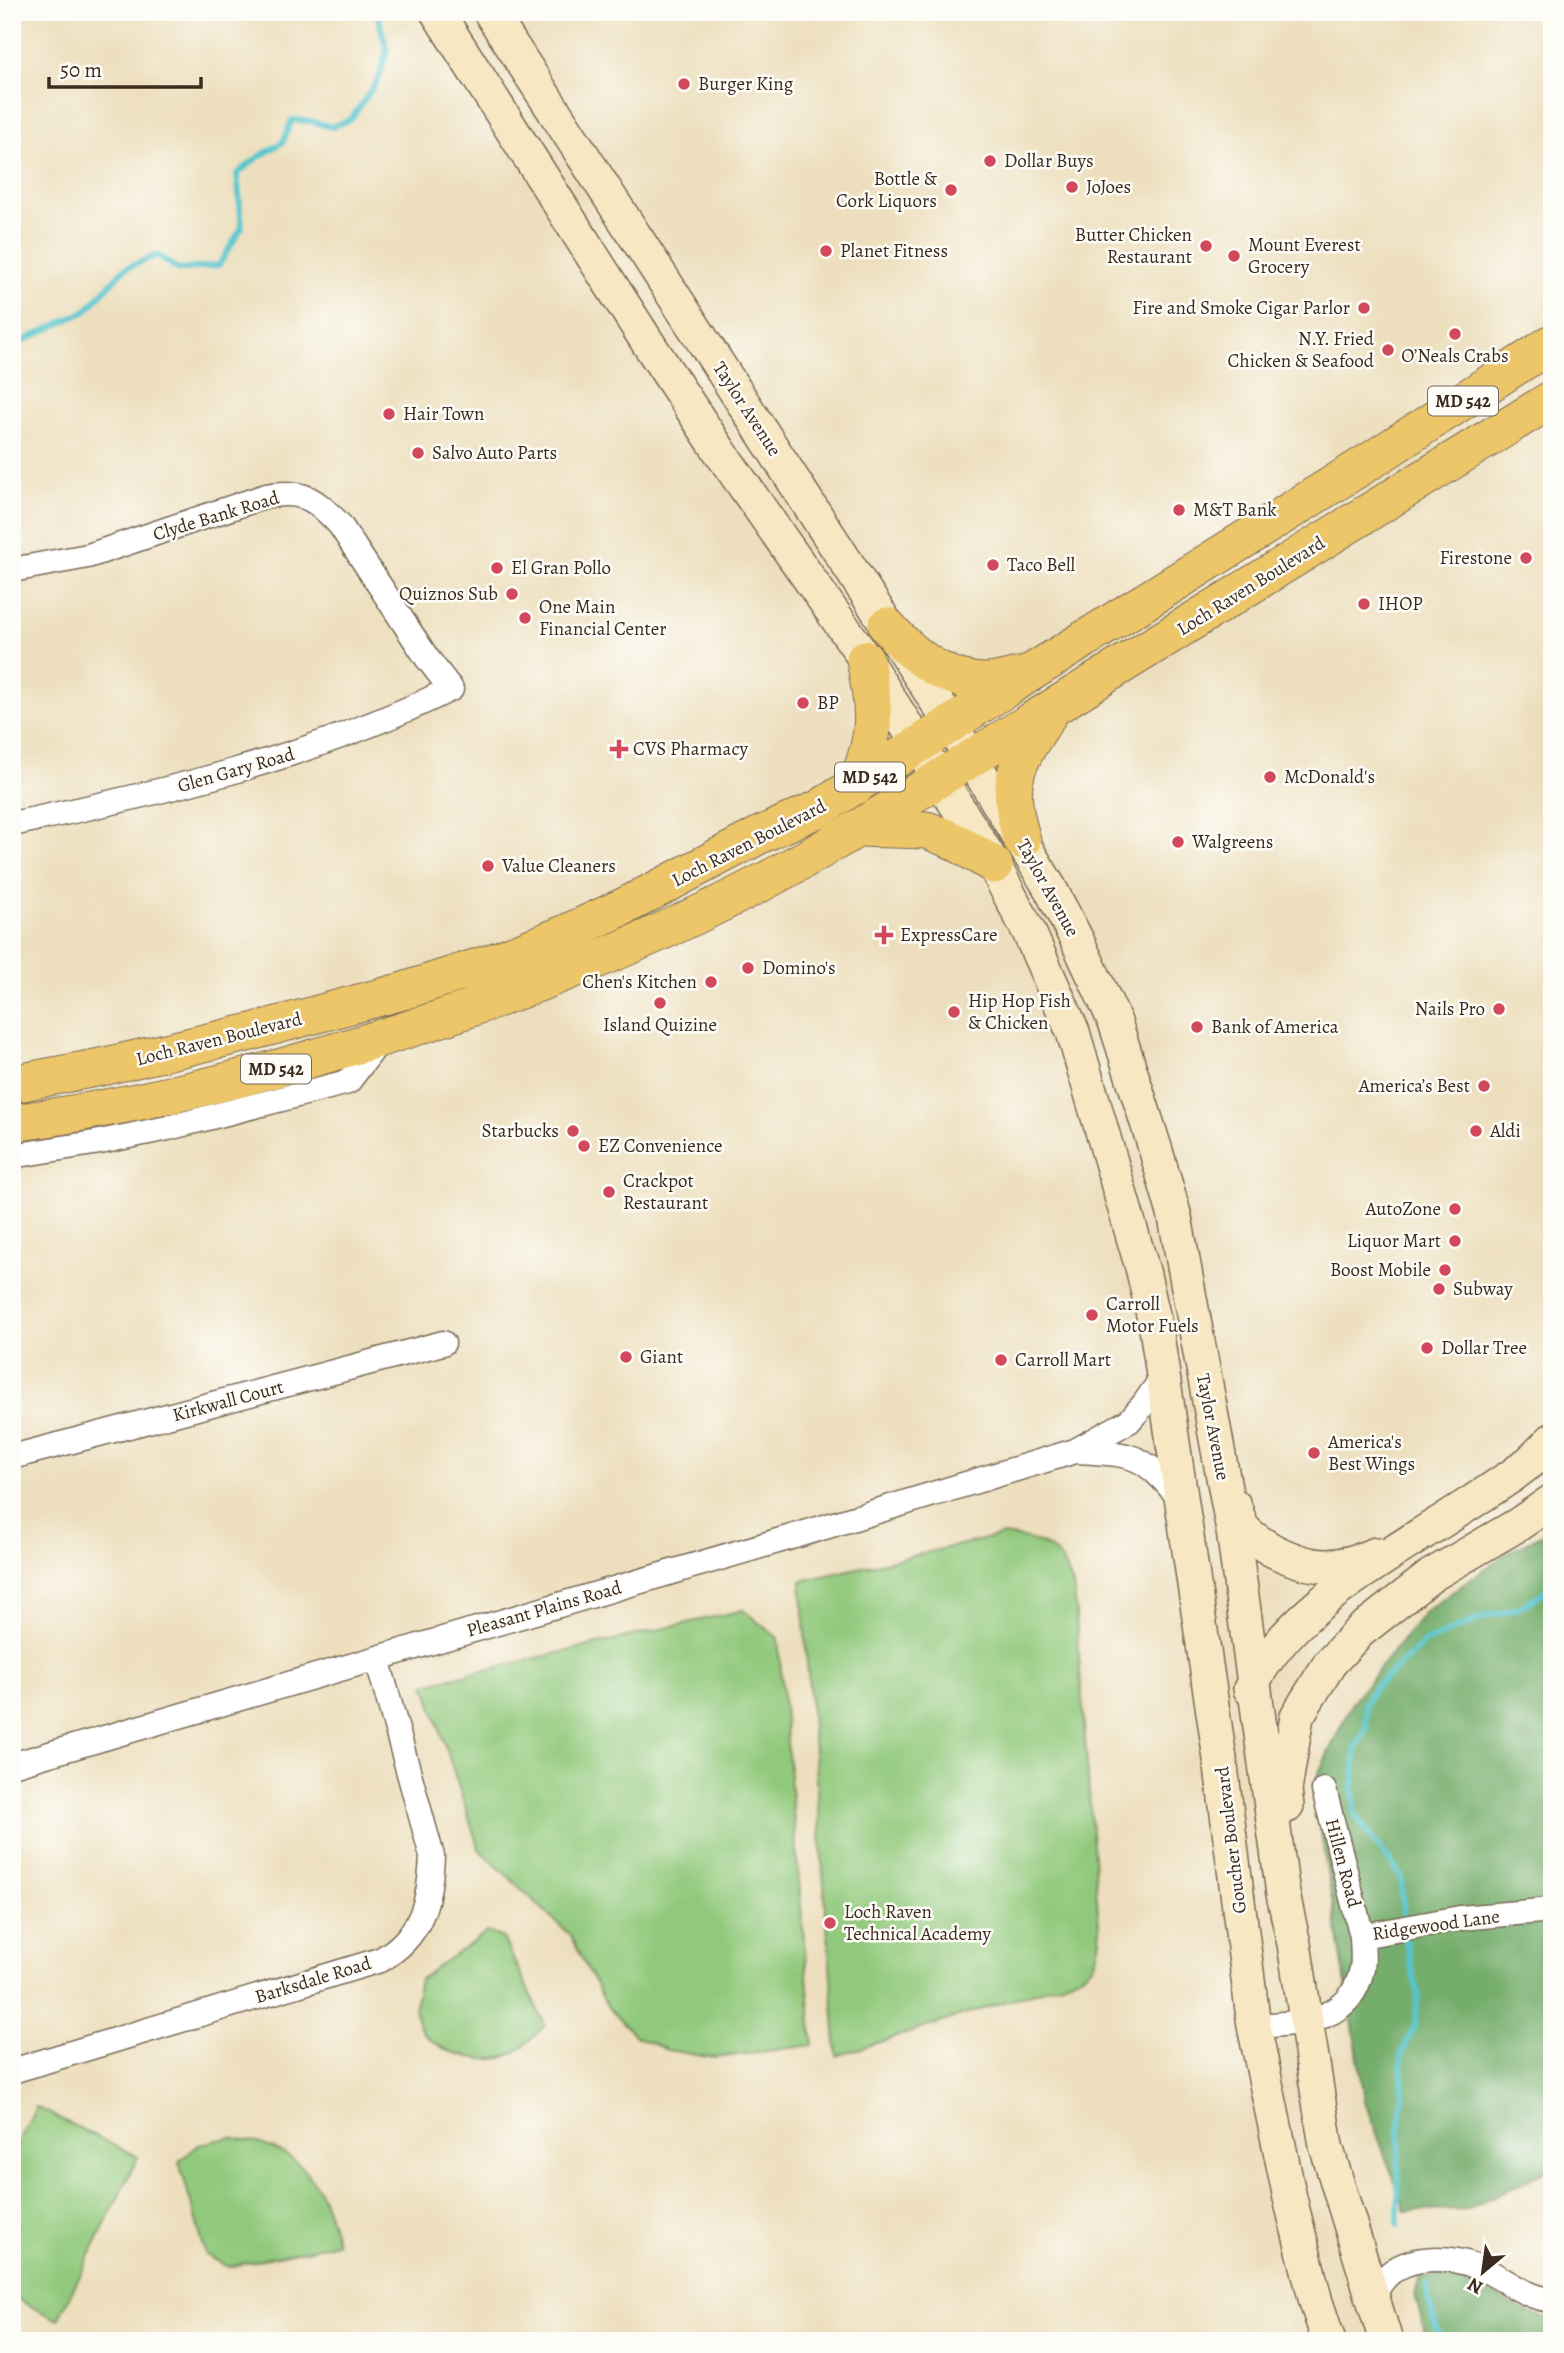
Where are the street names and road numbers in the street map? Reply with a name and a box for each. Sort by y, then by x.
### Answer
street label: Taylor Avenue [707,357,787,461]
road number: MD 542 [1428,386,1498,416]
street label: Clyde Bank Road [150,484,283,548]
street label: Loch Raven Boulevard [1172,530,1331,642]
street label: Glen Gary Road [175,741,298,799]
road number: MD 542 [835,762,905,792]
street label: Loch Raven Boulevard [667,792,831,893]
street label: Taylor Avenue [1010,834,1086,942]
street label: Loch Raven Boulevard [133,1006,305,1072]
road number: MD 542 [241,1054,311,1084]
street label: Taylor Avenue [1190,1371,1236,1483]
street label: Kirkwall Court [170,1374,286,1428]
street label: Pleasant Plains Road [463,1574,625,1644]
street label: Goucher Boulevard [1209,1764,1253,1915]
street label: Hillen Road [1319,1816,1368,1911]
street label: Ridgewood Lane [1371,1903,1501,1947]
street label: Barksdale Road [252,1950,375,2010]

